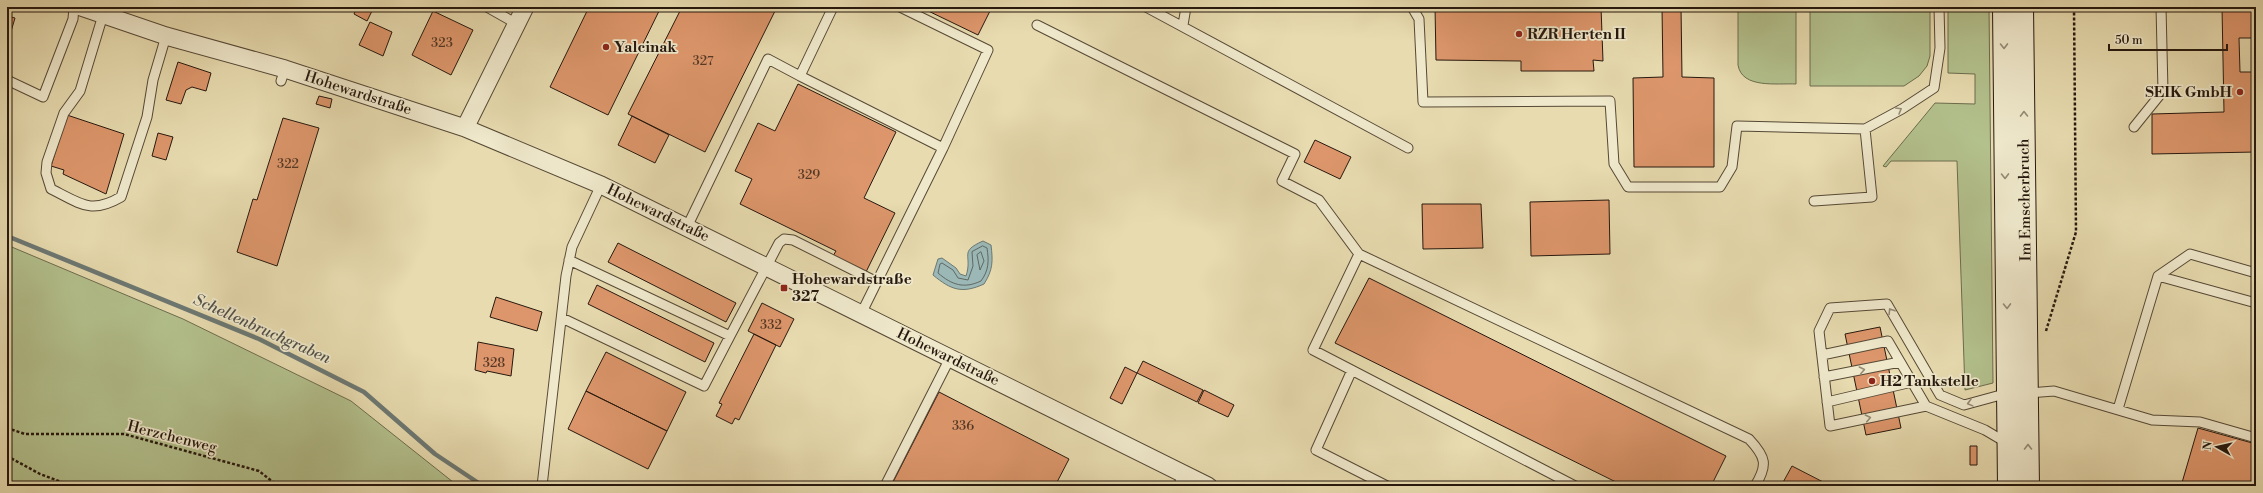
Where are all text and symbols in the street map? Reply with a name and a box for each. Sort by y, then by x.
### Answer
place label: RZR Herten II [1527,25,1626,44]
scale bar [2109,26,2227,52]
marker: RZR Herten II [1514,29,1524,39]
text: 50 m [2115,33,2143,48]
house number: 323 [431,35,453,51]
place label: Yalcinak [614,38,677,57]
marker: Yalcinak [601,42,611,52]
one-way arrow [2000,43,2008,49]
house number: 327 [692,53,714,69]
street label: Hohewardstraße [302,67,414,119]
place label: SEIK GmbH [2145,83,2233,102]
marker: SEIK GmbH [2235,87,2245,97]
one-way arrow [1895,108,1902,115]
one-way arrow [2020,111,2028,117]
street label: Im Emscherbruch [2014,138,2036,262]
house number: 322 [277,156,299,172]
house number: 329 [798,167,820,183]
one-way arrow [2001,173,2009,179]
street label: Hohewardstraße [604,180,712,246]
place label: Hohewardstraße 327 [792,270,912,306]
marker: Hohewardstraße 327 [779,283,789,293]
water label: Schellenbruchgraben [190,290,335,369]
one-way arrow [2003,303,2011,309]
one-way arrow [1888,308,1895,315]
house number: 332 [760,317,782,333]
street label: Hohewardstraße [894,324,1002,390]
house number: 328 [483,355,505,371]
one-way arrow [1859,366,1865,374]
place label: H2 Tankstelle [1880,372,1979,391]
marker: H2 Tankstelle [1867,376,1877,386]
one-way arrow [1967,398,1974,407]
one-way arrow [1865,415,1871,423]
street label: Herzchenweg [125,417,219,457]
house number: 336 [952,418,974,434]
north arrow [2197,427,2237,467]
text: N [2201,440,2216,451]
one-way arrow [2024,444,2032,450]

